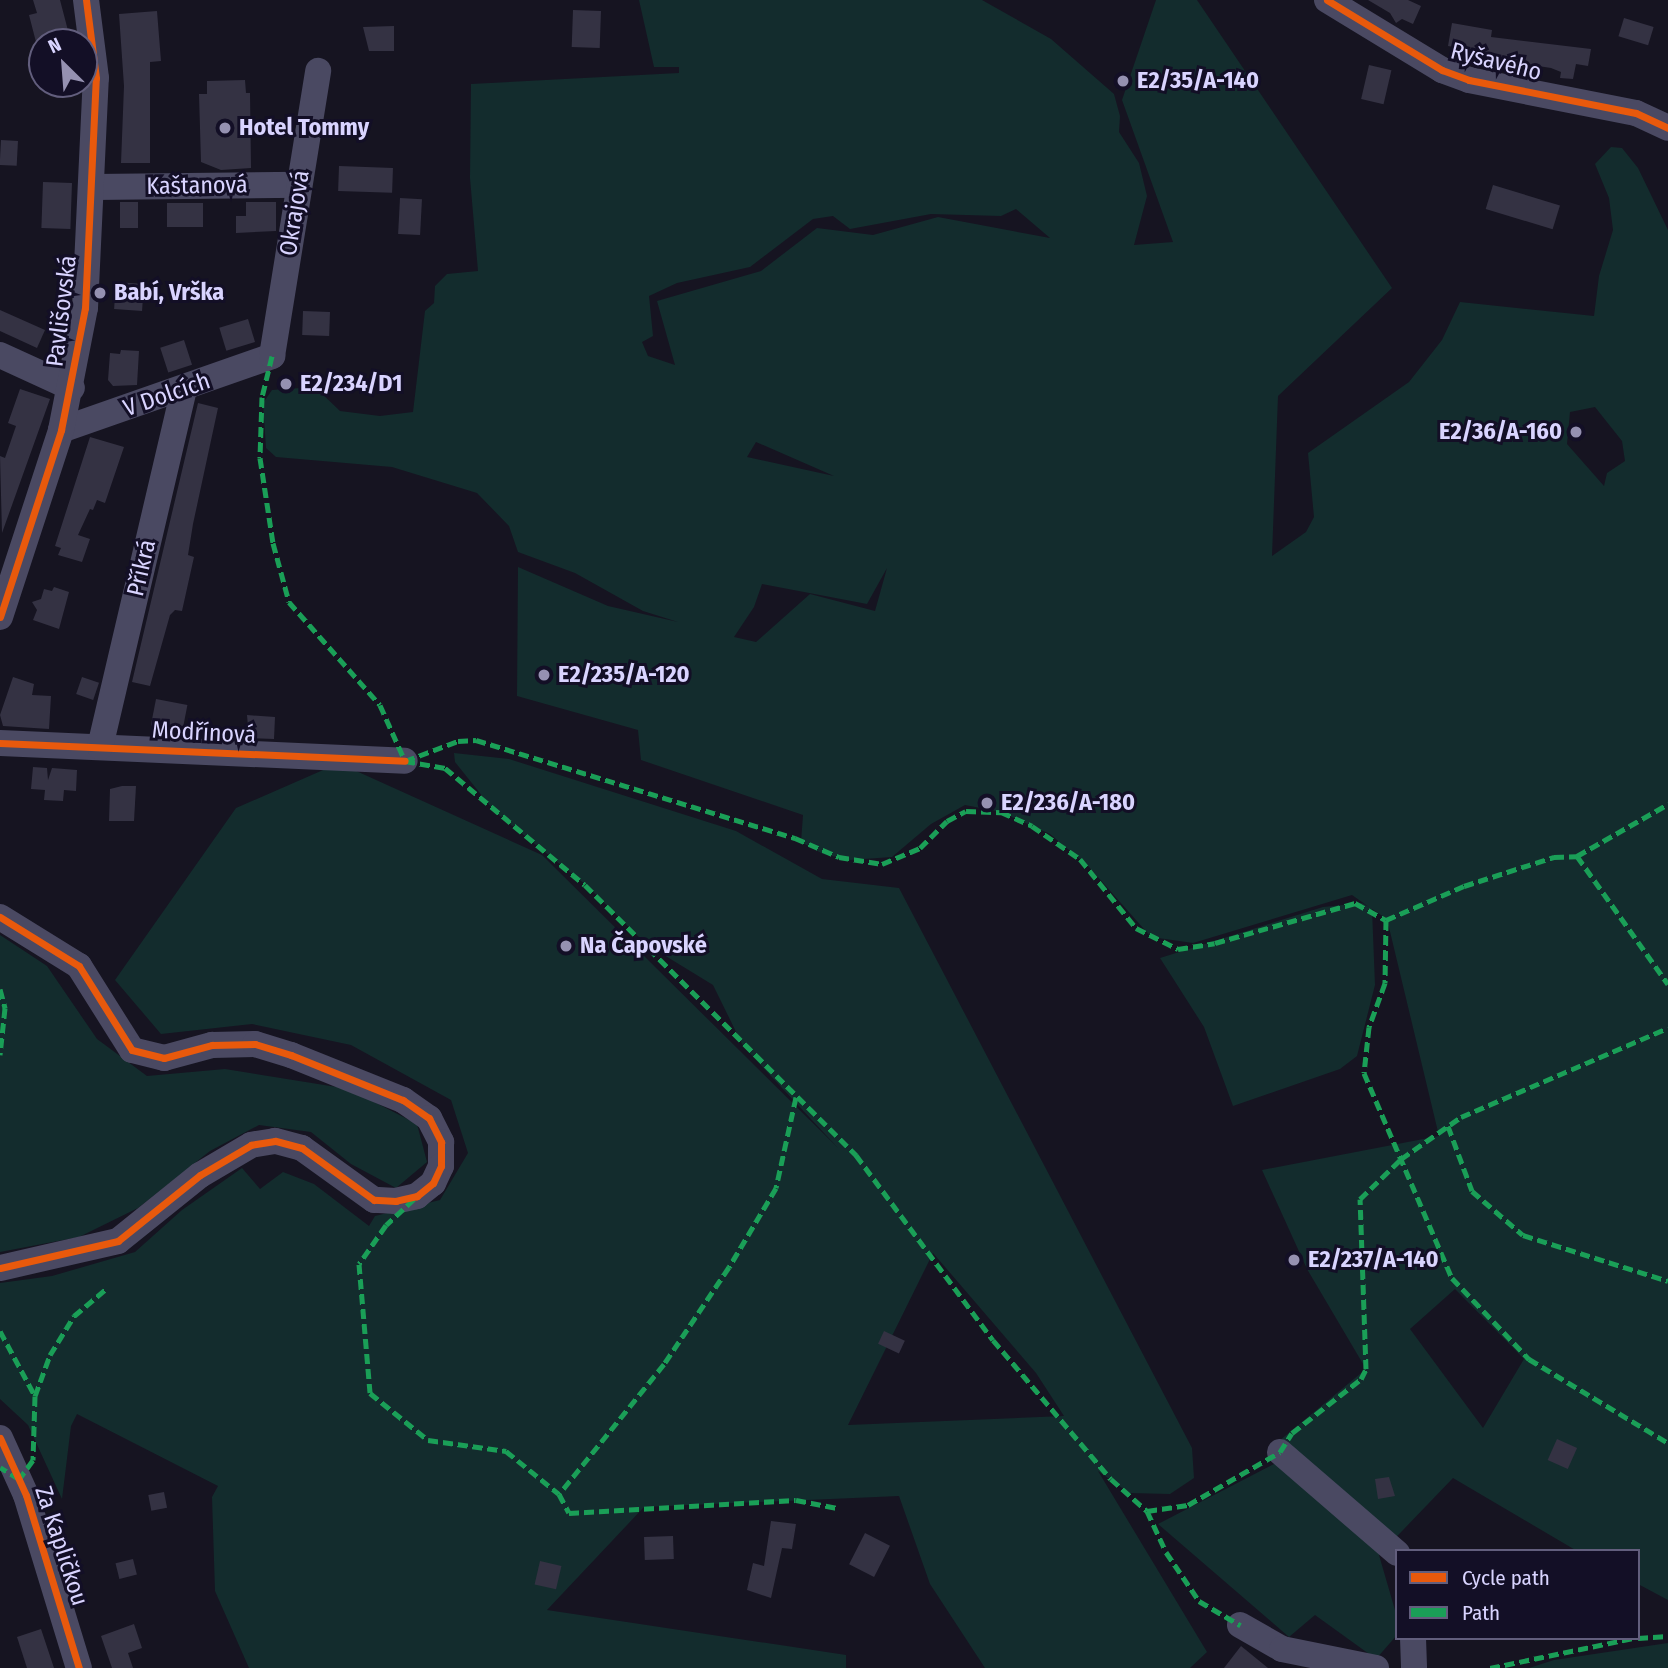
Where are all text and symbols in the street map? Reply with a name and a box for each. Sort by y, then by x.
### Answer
north arrow [28,28,98,98]
text: N [45,33,65,58]
street label: Ryšavého [1447,37,1545,87]
place label: E2/35/A-140 [1137,67,1259,95]
marker: E2/35/A-140 [1115,73,1131,89]
place label: Hotel Tommy [239,114,369,142]
marker: Hotel Tommy [217,120,233,136]
street label: Okrajová [274,168,316,258]
street label: Kaštanová [146,171,248,201]
street label: Pavlišovská [41,254,83,368]
place label: Babí, Vrška [114,279,224,307]
marker: Babí, Vrška [92,285,108,301]
street label: V Dolcích [120,367,214,423]
place label: E2/234/D1 [300,370,402,398]
marker: E2/234/D1 [278,376,294,392]
place label: E2/36/A-160 [1439,418,1562,446]
marker: E2/36/A-160 [1568,424,1584,440]
street label: Příkrá [122,537,162,599]
place label: E2/235/A-120 [558,661,690,689]
marker: E2/235/A-120 [536,667,552,683]
street label: Modřínová [151,716,257,750]
place label: E2/236/A-180 [1001,789,1135,817]
marker: E2/236/A-180 [979,795,995,811]
place label: Na Čapovské [580,932,707,960]
marker: Na Čapovské [558,938,574,954]
place label: E2/237/A-140 [1308,1246,1439,1274]
marker: E2/237/A-140 [1286,1252,1302,1268]
street label: Za Kapličkou [28,1482,94,1610]
legend [1395,1549,1640,1640]
text: Cycle path [1462,1565,1550,1591]
text: Path [1462,1600,1500,1626]

